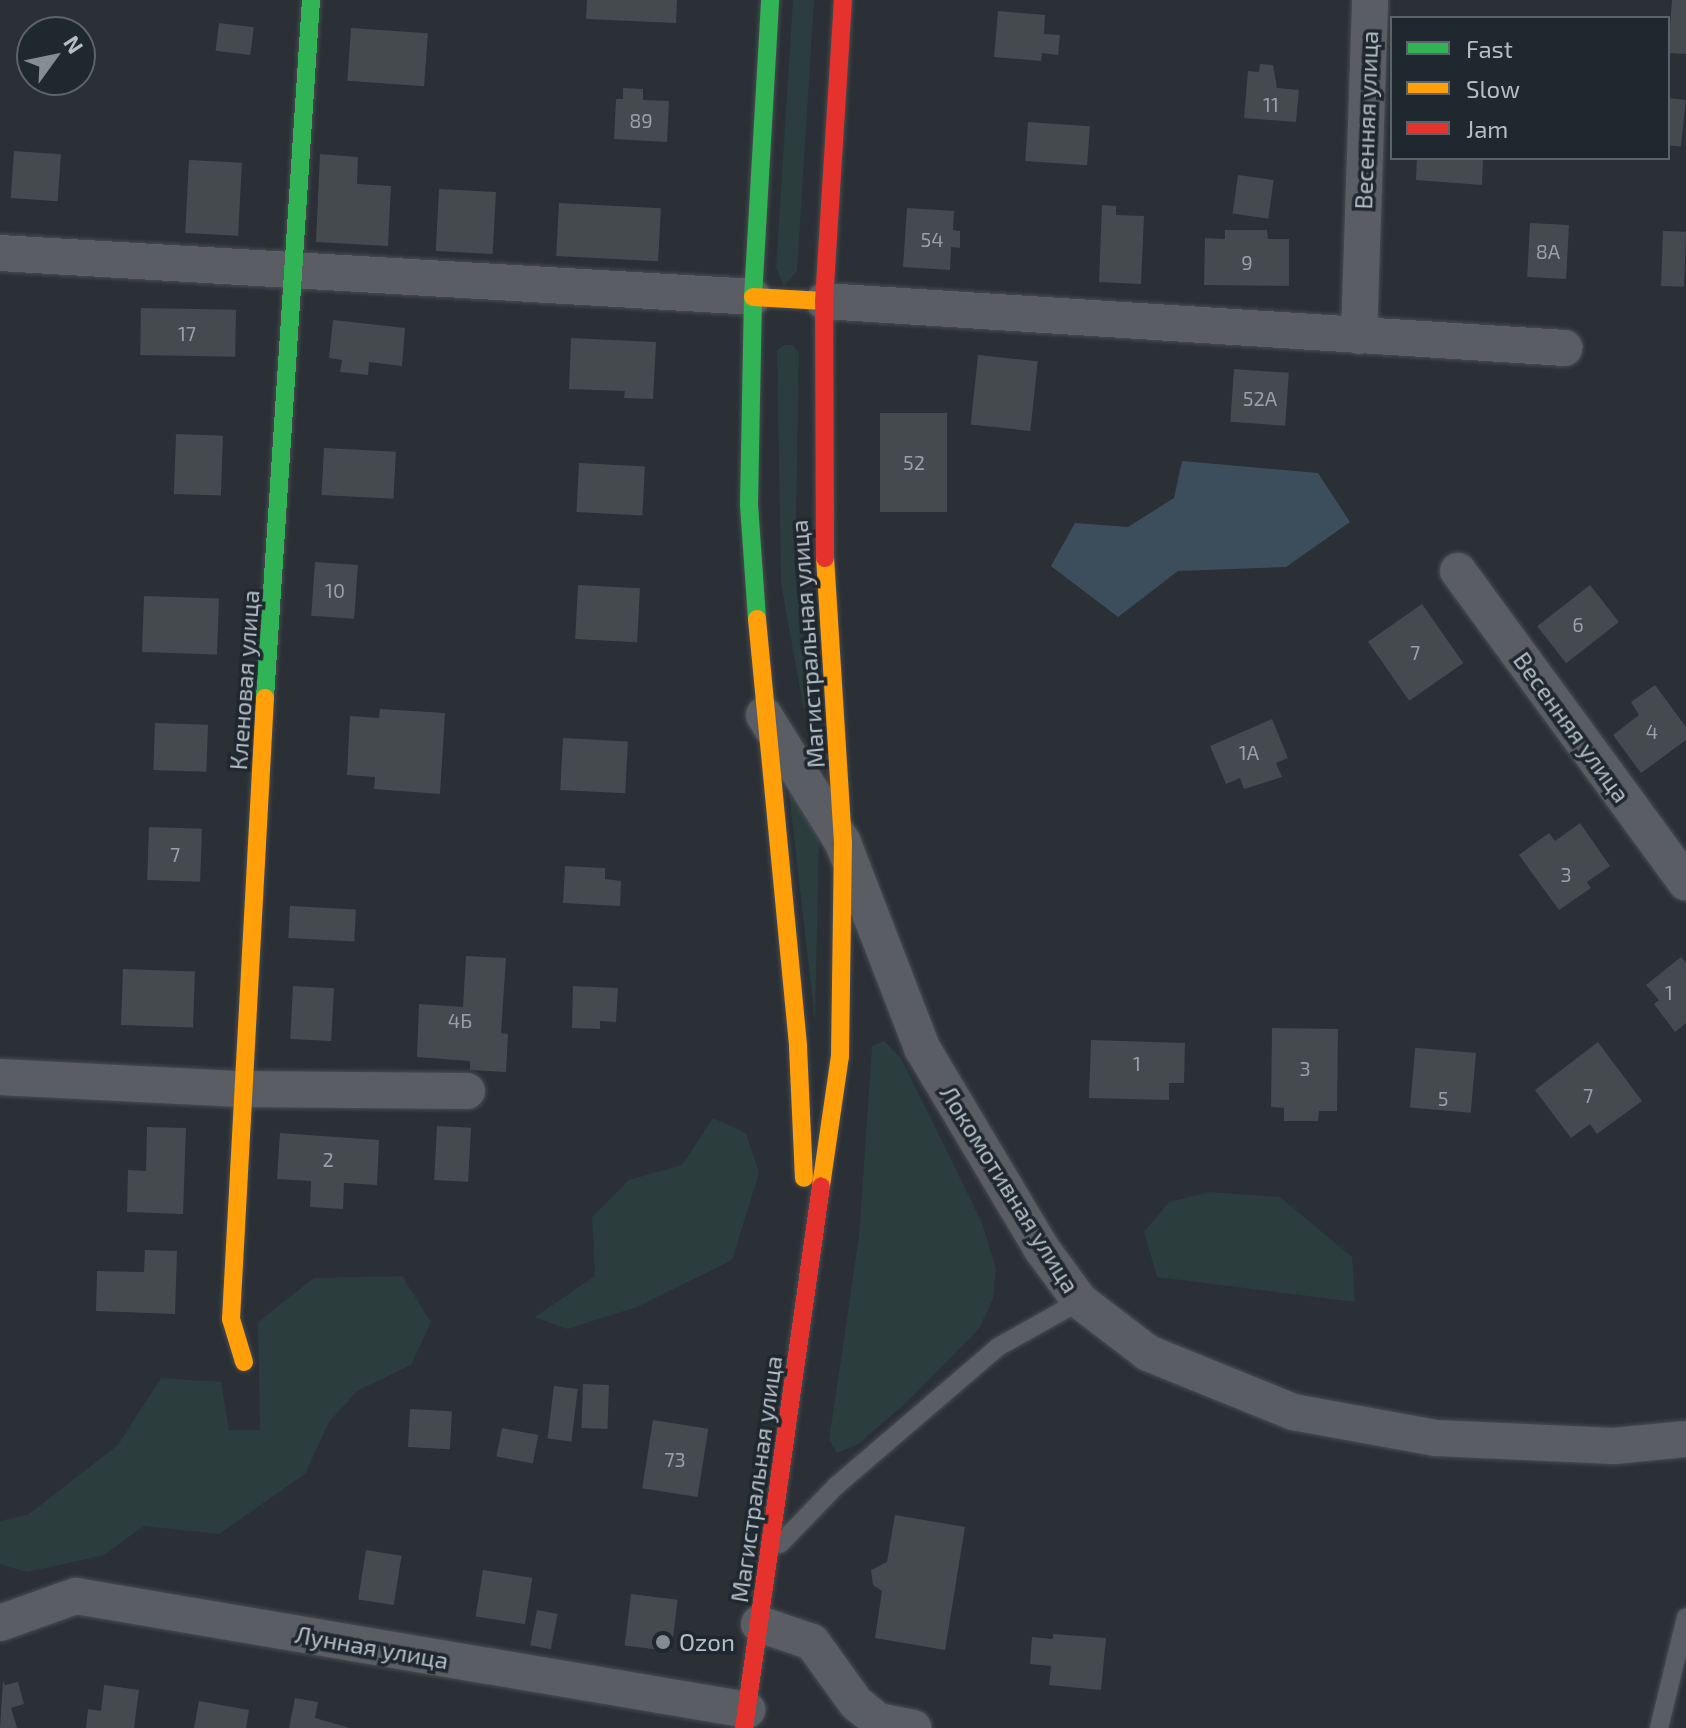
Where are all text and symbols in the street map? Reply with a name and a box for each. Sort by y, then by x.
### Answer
north arrow [16,16,96,96]
legend [1390,16,1670,160]
text: N [59,30,90,58]
street label: Весенняя улица [1348,30,1384,210]
text: Fast [1466,34,1513,63]
text: Slow [1466,74,1520,103]
house number: 11 [1263,92,1279,116]
house number: 89 [629,108,653,132]
text: Jam [1466,114,1508,143]
house number: 54 [920,227,944,251]
house number: 8А [1536,239,1560,263]
house number: 9 [1241,250,1253,274]
house number: 17 [178,321,196,345]
house number: 52А [1243,386,1277,410]
house number: 52 [903,450,925,474]
street label: Магистральная улица [784,519,830,769]
house number: 10 [325,578,345,602]
street label: Кленовая улица [223,589,265,771]
house number: 6 [1572,612,1584,636]
house number: 7 [1410,640,1420,664]
street label: Весенняя улица [1508,646,1636,808]
house number: 4 [1646,719,1658,743]
house number: 1А [1239,740,1259,764]
house number: 7 [170,842,180,866]
house number: 3 [1560,862,1572,886]
house number: 1 [1665,980,1673,1004]
house number: 4Б [448,1008,472,1032]
house number: 1 [1133,1051,1141,1075]
house number: 3 [1299,1056,1311,1080]
street label: Локомотивная улица [934,1080,1086,1298]
house number: 7 [1583,1083,1593,1107]
house number: 5 [1438,1086,1448,1110]
house number: 2 [322,1147,334,1171]
street label: Магистральная улица [724,1354,788,1604]
house number: 73 [664,1447,686,1471]
street label: Лунная улица [293,1619,451,1675]
place label: Ozon [679,1628,735,1656]
marker: Ozon [654,1633,672,1651]

